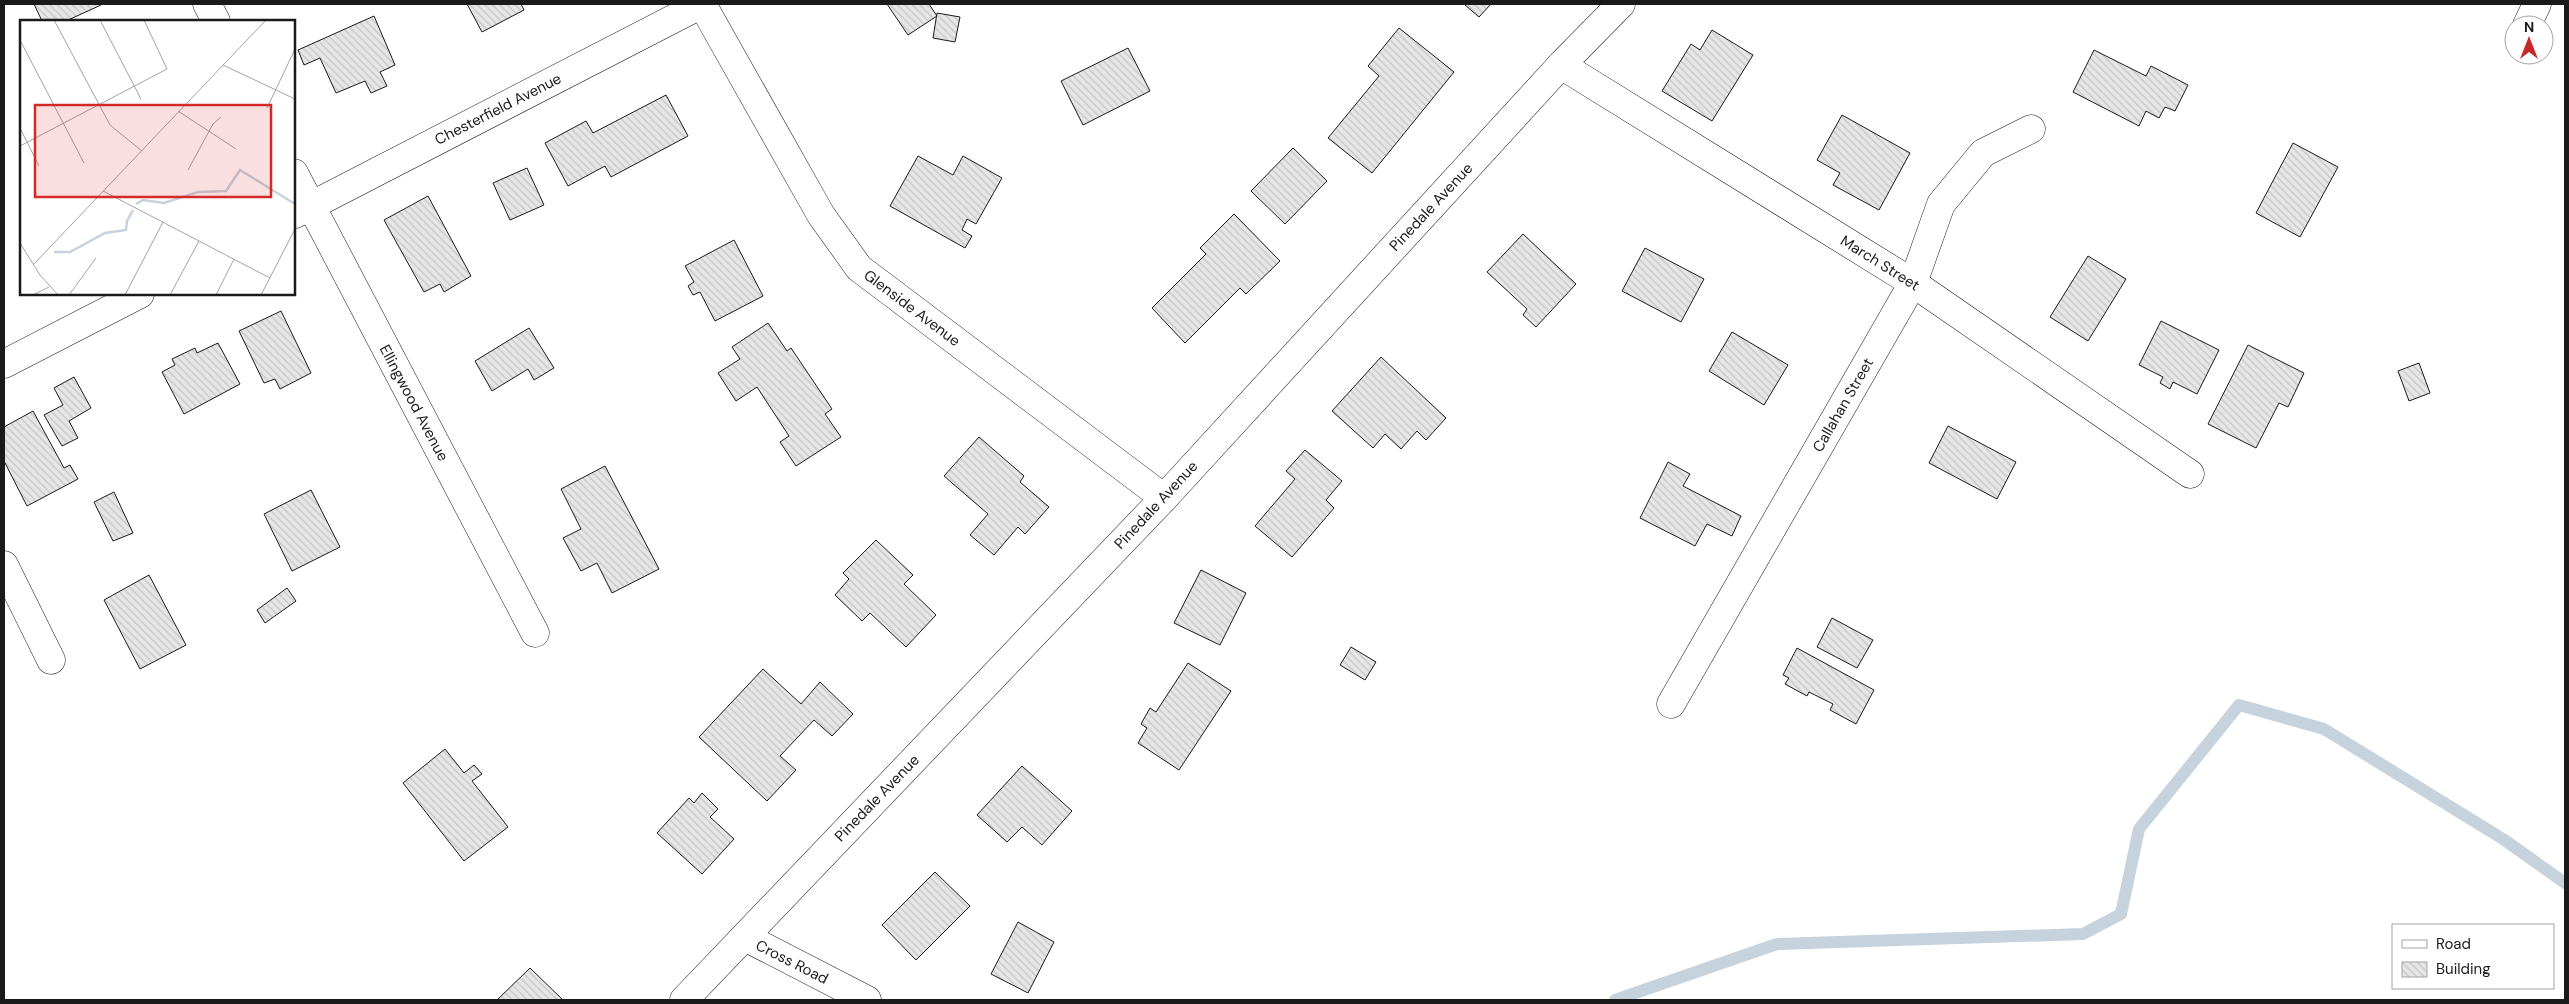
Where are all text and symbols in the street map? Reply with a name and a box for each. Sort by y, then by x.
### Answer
north arrow [2504,15,2554,65]
text: N [2524,18,2534,36]
inset map [20,20,295,295]
street label: Chesterfield Avenue [431,68,565,150]
street label: Pinedale Avenue [1385,159,1477,255]
street label: March Street [1837,231,1923,295]
street label: Glenside Avenue [860,265,964,351]
street label: Ellingwood Avenue [375,341,453,465]
street label: Callahan Street [1808,354,1878,456]
street label: Pinedale Avenue [1110,457,1202,553]
street label: Pinedale Avenue [830,750,924,846]
legend [2392,924,2554,989]
text: Road [2436,934,2471,954]
street label: Cross Road [752,935,832,989]
text: Building [2436,959,2491,979]

